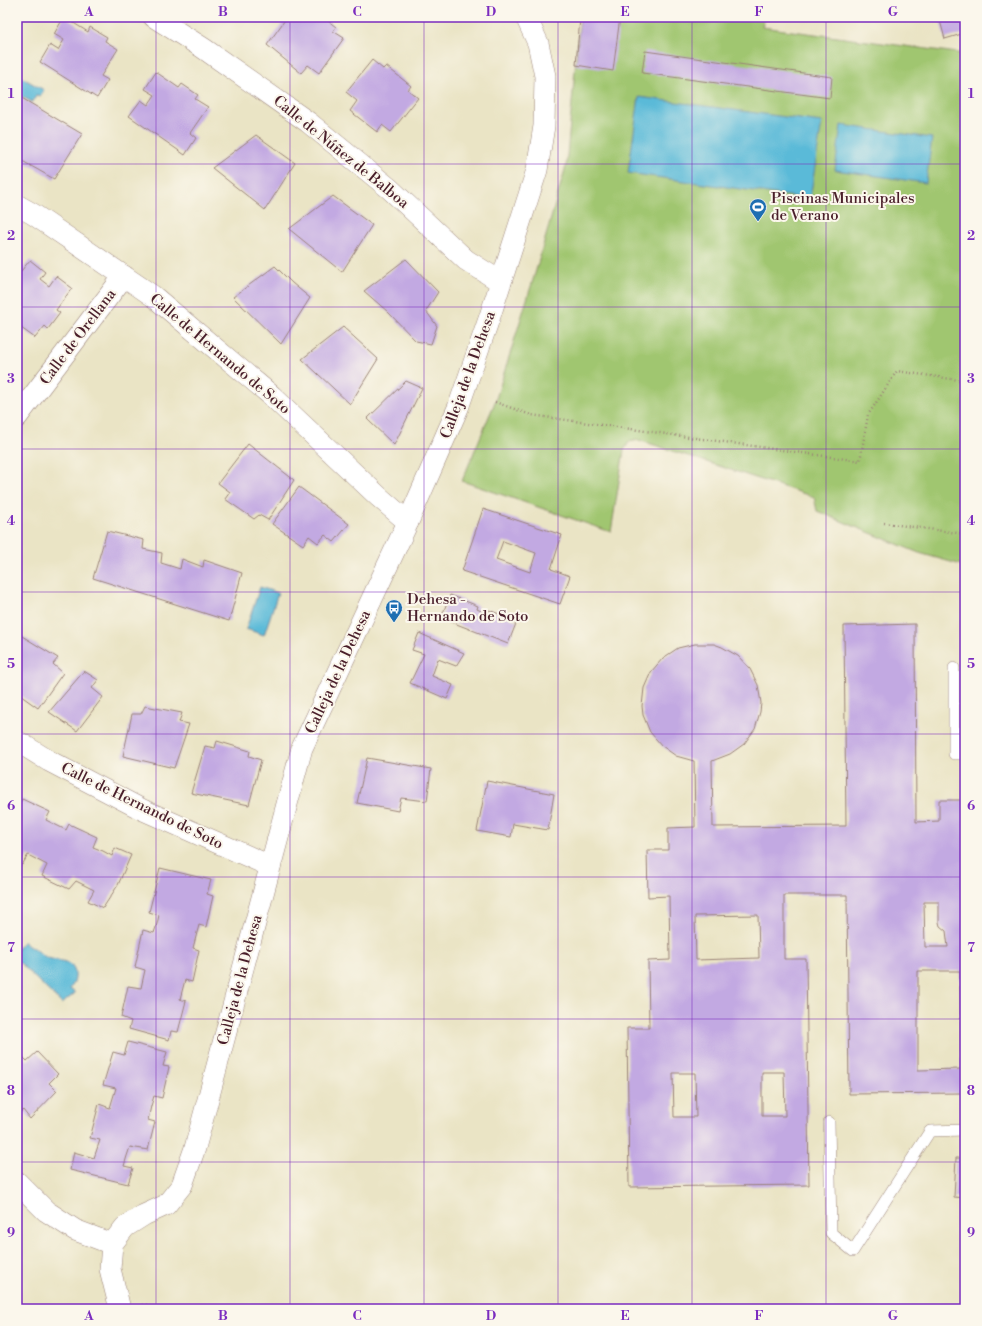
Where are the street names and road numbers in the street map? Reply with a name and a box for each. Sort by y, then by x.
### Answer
street label: Calle de Núñez de Balboa [269,91,413,213]
street label: Calle de Orellana [36,285,121,389]
street label: Calle de Hernando de Soto [146,289,294,419]
street label: Calleja de la Dehesa [436,308,500,441]
street label: Calleja de la Dehesa [301,607,375,737]
street label: Calle de Hernando de Soto [58,758,226,854]
street label: Calleja de la Dehesa [213,912,267,1047]

